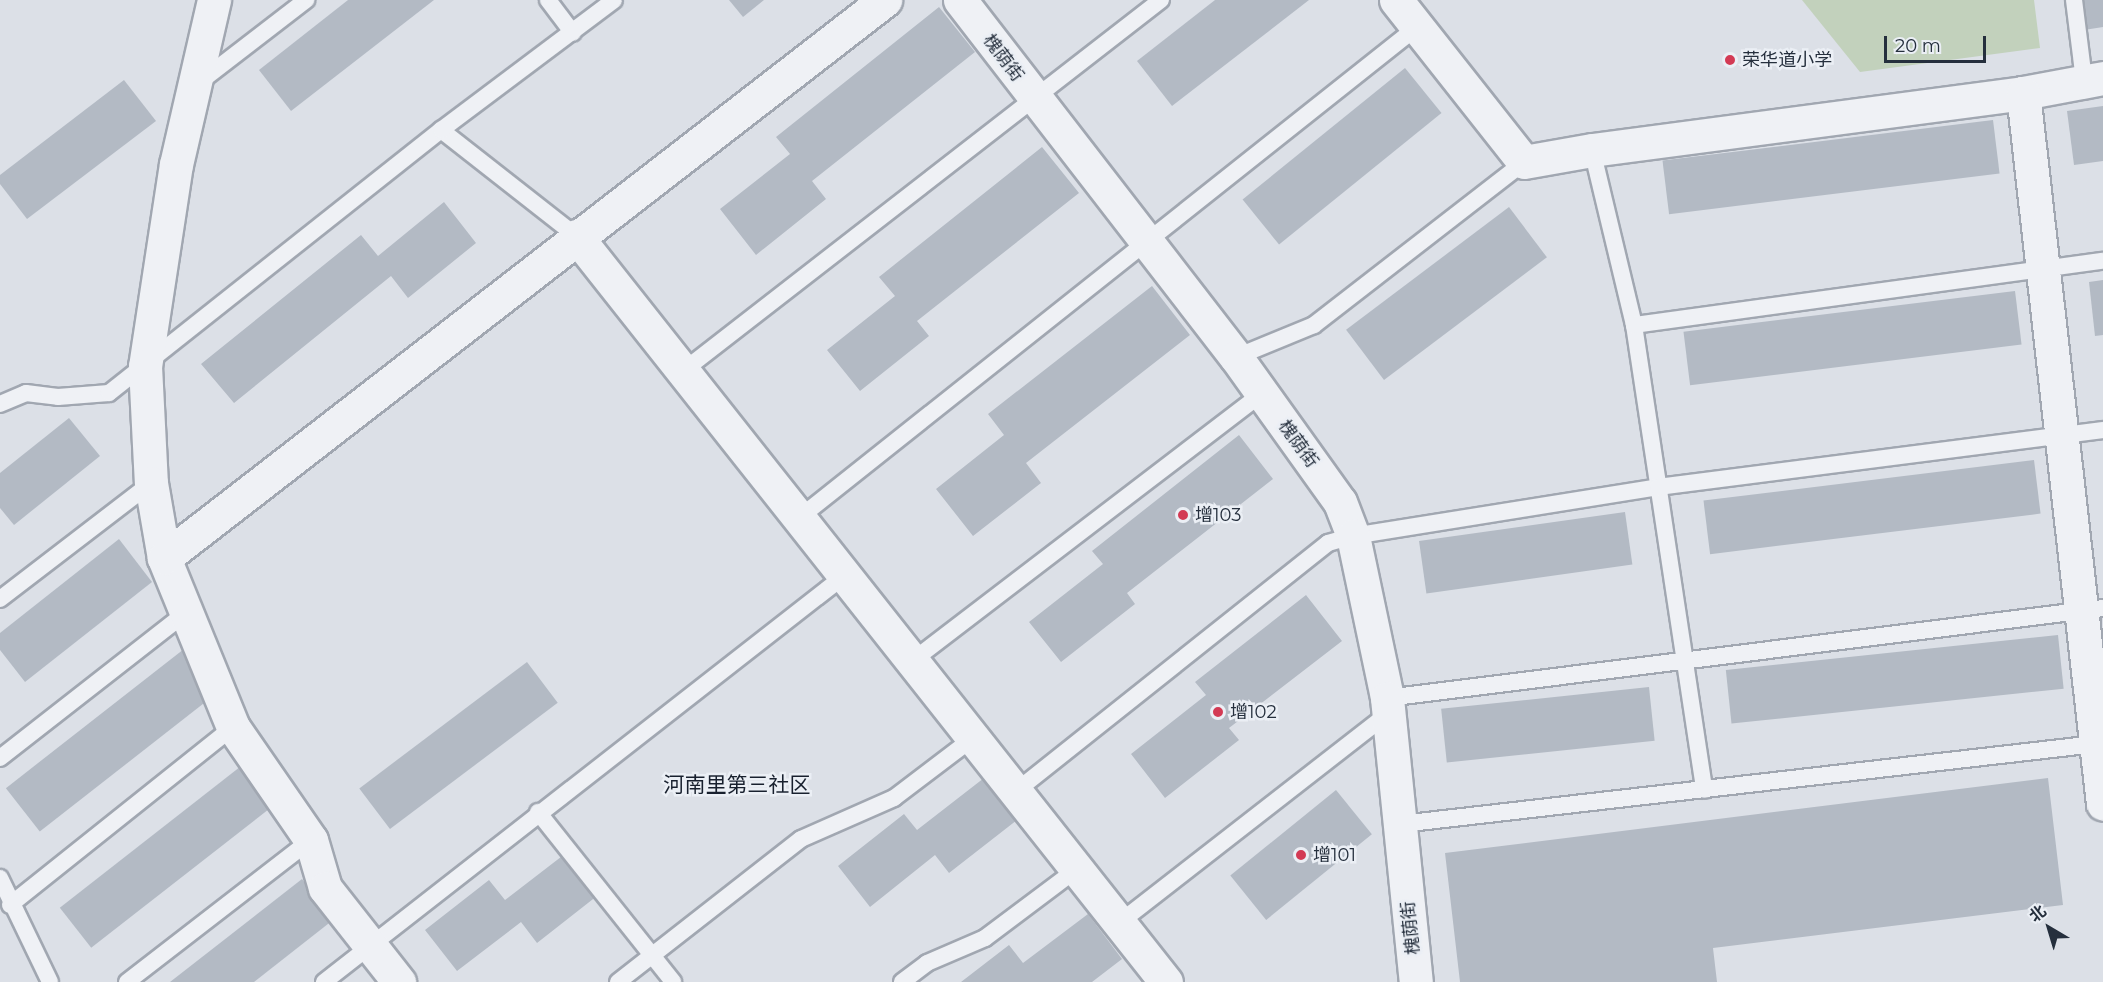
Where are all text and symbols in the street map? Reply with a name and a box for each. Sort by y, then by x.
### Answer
scale bar [1887,24,1989,62]
street label: 槐荫街 [978,30,1028,86]
text: 20 m [1895,35,1941,57]
place label: 荣华道小学 [1742,49,1832,71]
marker: 荣华道小学 [1723,53,1737,67]
street label: 槐荫街 [1273,416,1323,472]
place label: 增103 [1195,504,1241,526]
marker: 增103 [1176,508,1190,522]
place label: 增102 [1230,701,1277,723]
marker: 增102 [1211,705,1225,719]
district label: 河南里第三社区 [664,772,810,798]
place label: 增101 [1313,844,1356,866]
marker: 增101 [1294,848,1308,862]
north arrow [2019,898,2079,958]
street label: 槐荫街 [1397,900,1425,956]
text: 北 [2025,901,2050,926]

